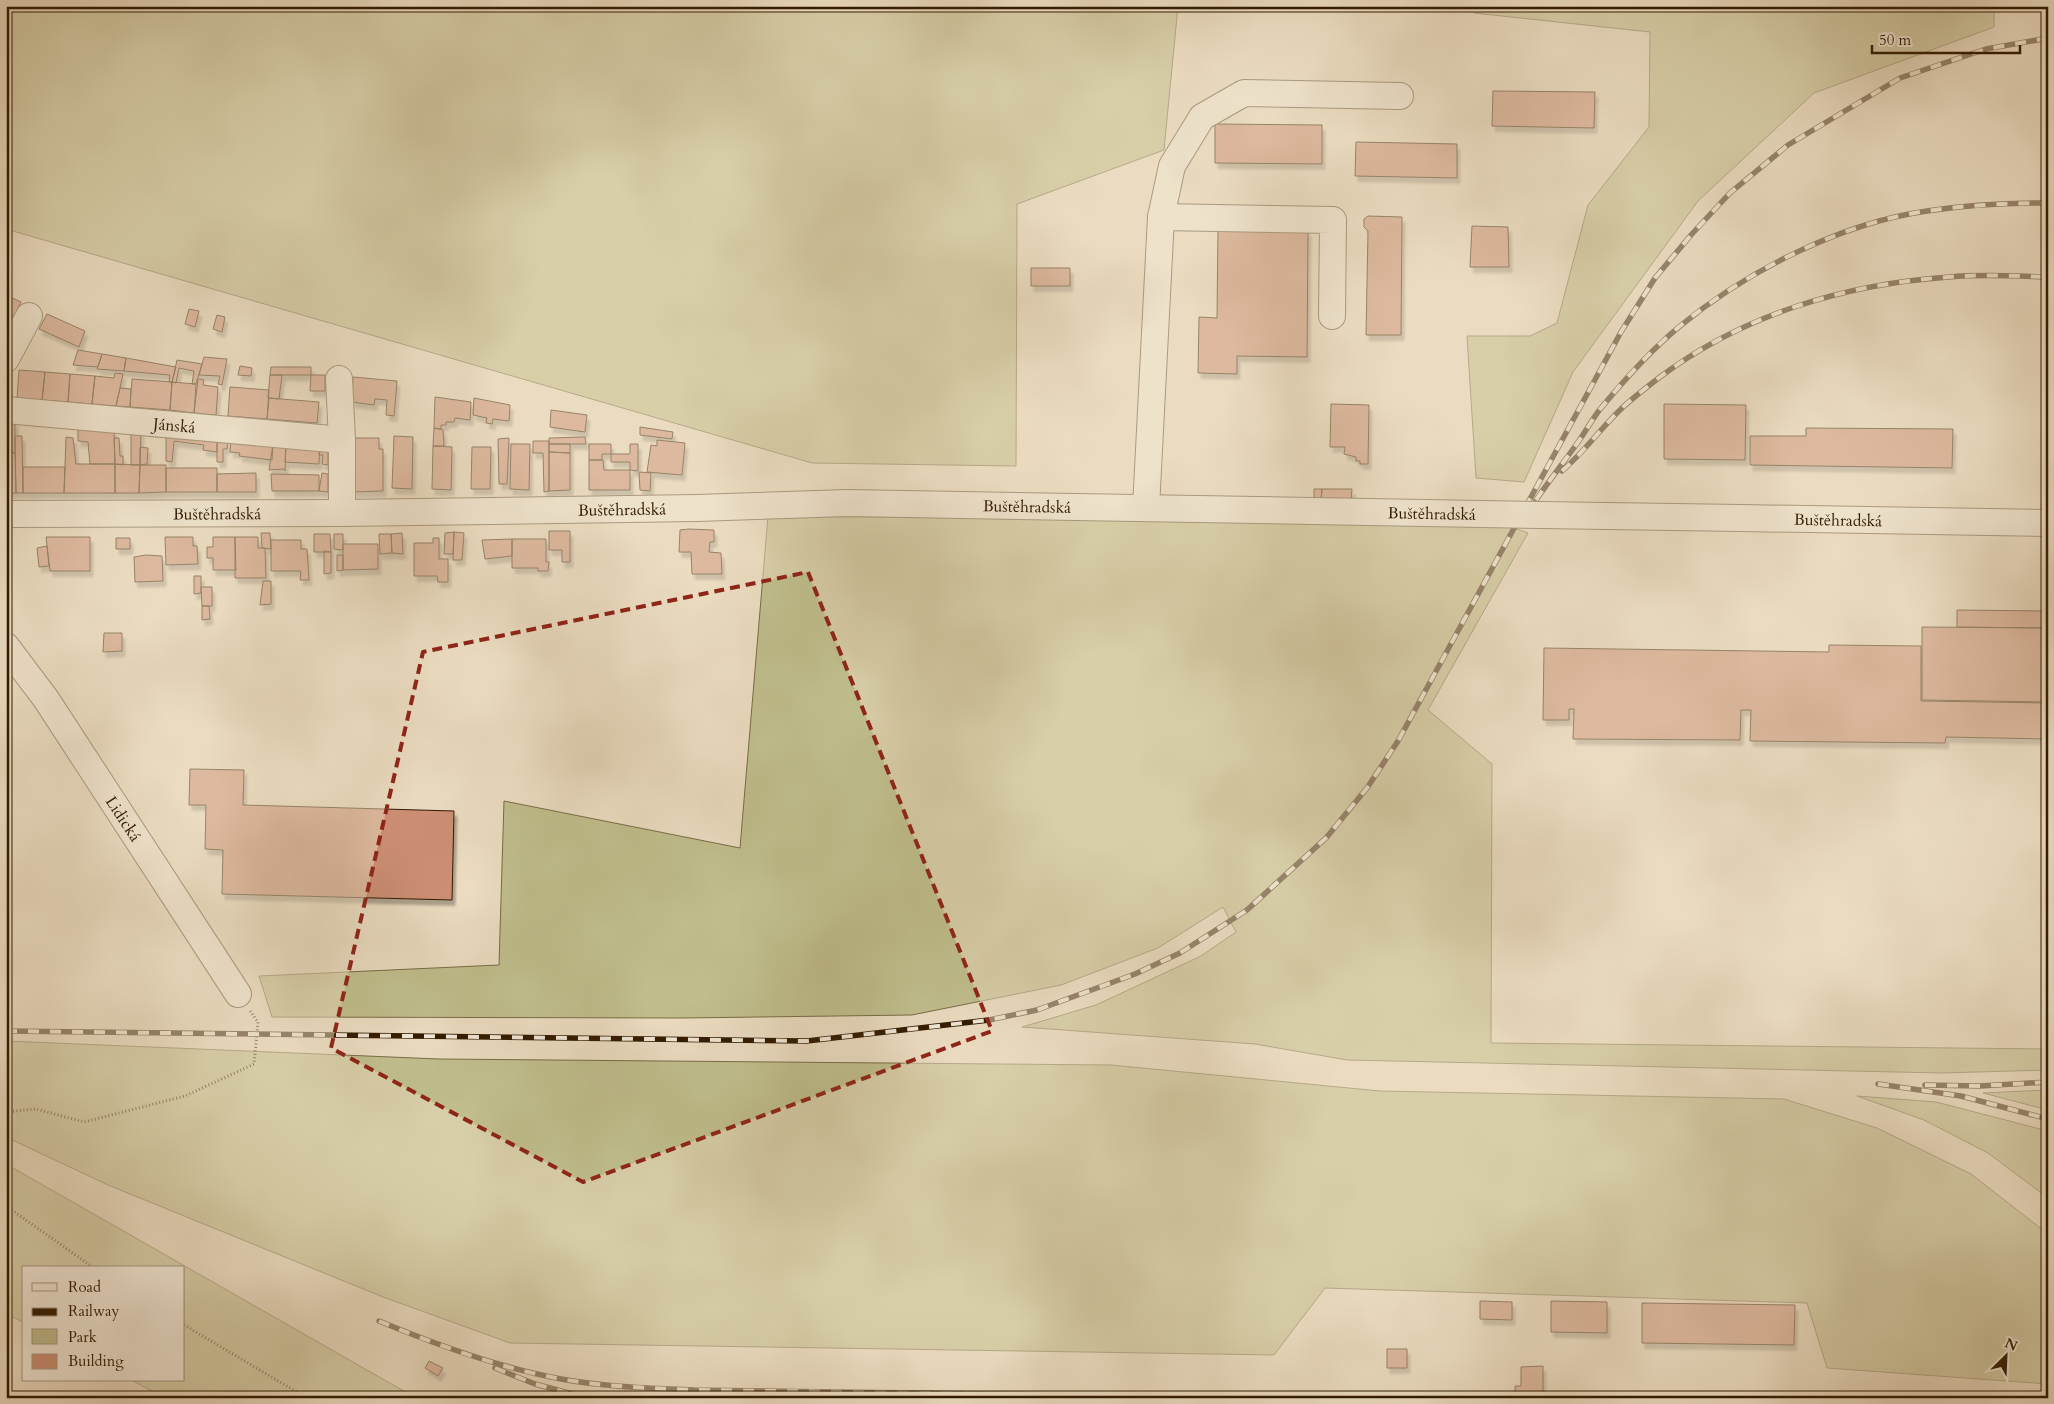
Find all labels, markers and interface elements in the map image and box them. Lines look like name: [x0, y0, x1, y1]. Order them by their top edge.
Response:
scale bar: [1872, 22, 2019, 54]
text: 50 m: [1879, 30, 1911, 50]
street label: Jánská: [150, 413, 196, 439]
street label: Buštěhradská: [983, 495, 1071, 519]
street label: Buštěhradská: [578, 498, 666, 522]
street label: Buštěhradská: [1387, 502, 1476, 526]
street label: Buštěhradská: [173, 503, 261, 526]
street label: Buštěhradská: [1794, 509, 1882, 532]
street label: Lidická: [100, 792, 146, 846]
legend: [22, 1266, 185, 1382]
text: Road: [68, 1277, 101, 1297]
text: Railway: [68, 1301, 119, 1321]
text: Park: [68, 1327, 97, 1347]
north arrow: [1982, 1332, 2032, 1382]
text: N: [2002, 1333, 2021, 1356]
text: Building: [68, 1351, 124, 1371]

